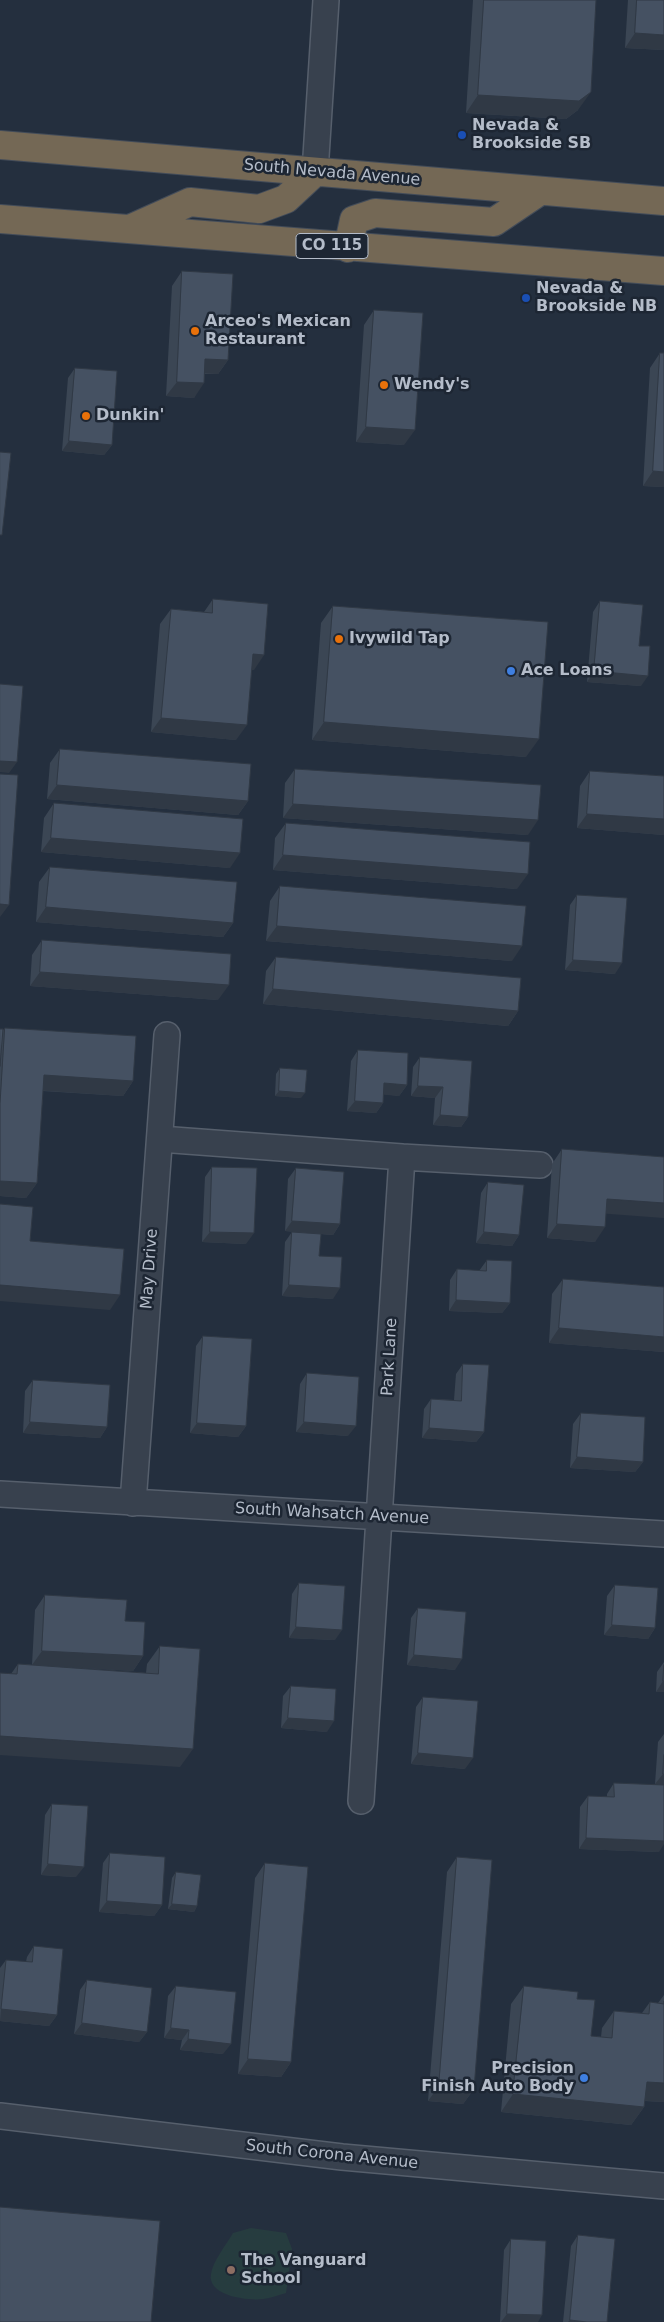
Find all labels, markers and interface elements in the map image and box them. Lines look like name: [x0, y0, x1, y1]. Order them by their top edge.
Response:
place label: Nevada & Brookside SB: [472, 116, 591, 154]
marker: Nevada & Brookside SB: [456, 129, 468, 141]
street label: South Nevada Avenue: [243, 156, 421, 190]
road number: CO 115: [296, 234, 368, 258]
place label: Nevada & Brookside NB: [536, 279, 657, 317]
marker: Nevada & Brookside NB: [520, 292, 532, 304]
place label: Arceo's Mexican Restaurant: [205, 312, 351, 350]
marker: Arceo's Mexican Restaurant: [189, 325, 201, 337]
place label: Wendy's: [394, 375, 470, 395]
marker: Wendy's: [378, 379, 390, 391]
place label: Dunkin': [96, 406, 164, 426]
marker: Dunkin': [80, 410, 92, 422]
place label: Ivywild Tap: [349, 629, 450, 649]
marker: Ivywild Tap: [333, 633, 345, 645]
place label: Ace Loans: [521, 661, 612, 681]
marker: Ace Loans: [505, 665, 517, 677]
street label: May Drive: [138, 1228, 162, 1310]
street label: Park Lane: [378, 1317, 402, 1397]
street label: South Wahsatch Avenue: [235, 1499, 429, 1529]
place label: Precision Finish Auto Body: [421, 2059, 574, 2097]
marker: Precision Finish Auto Body: [578, 2072, 590, 2084]
street label: South Corona Avenue: [245, 2136, 419, 2174]
place label: The Vanguard School: [241, 2251, 366, 2289]
marker: The Vanguard School: [225, 2264, 237, 2276]

